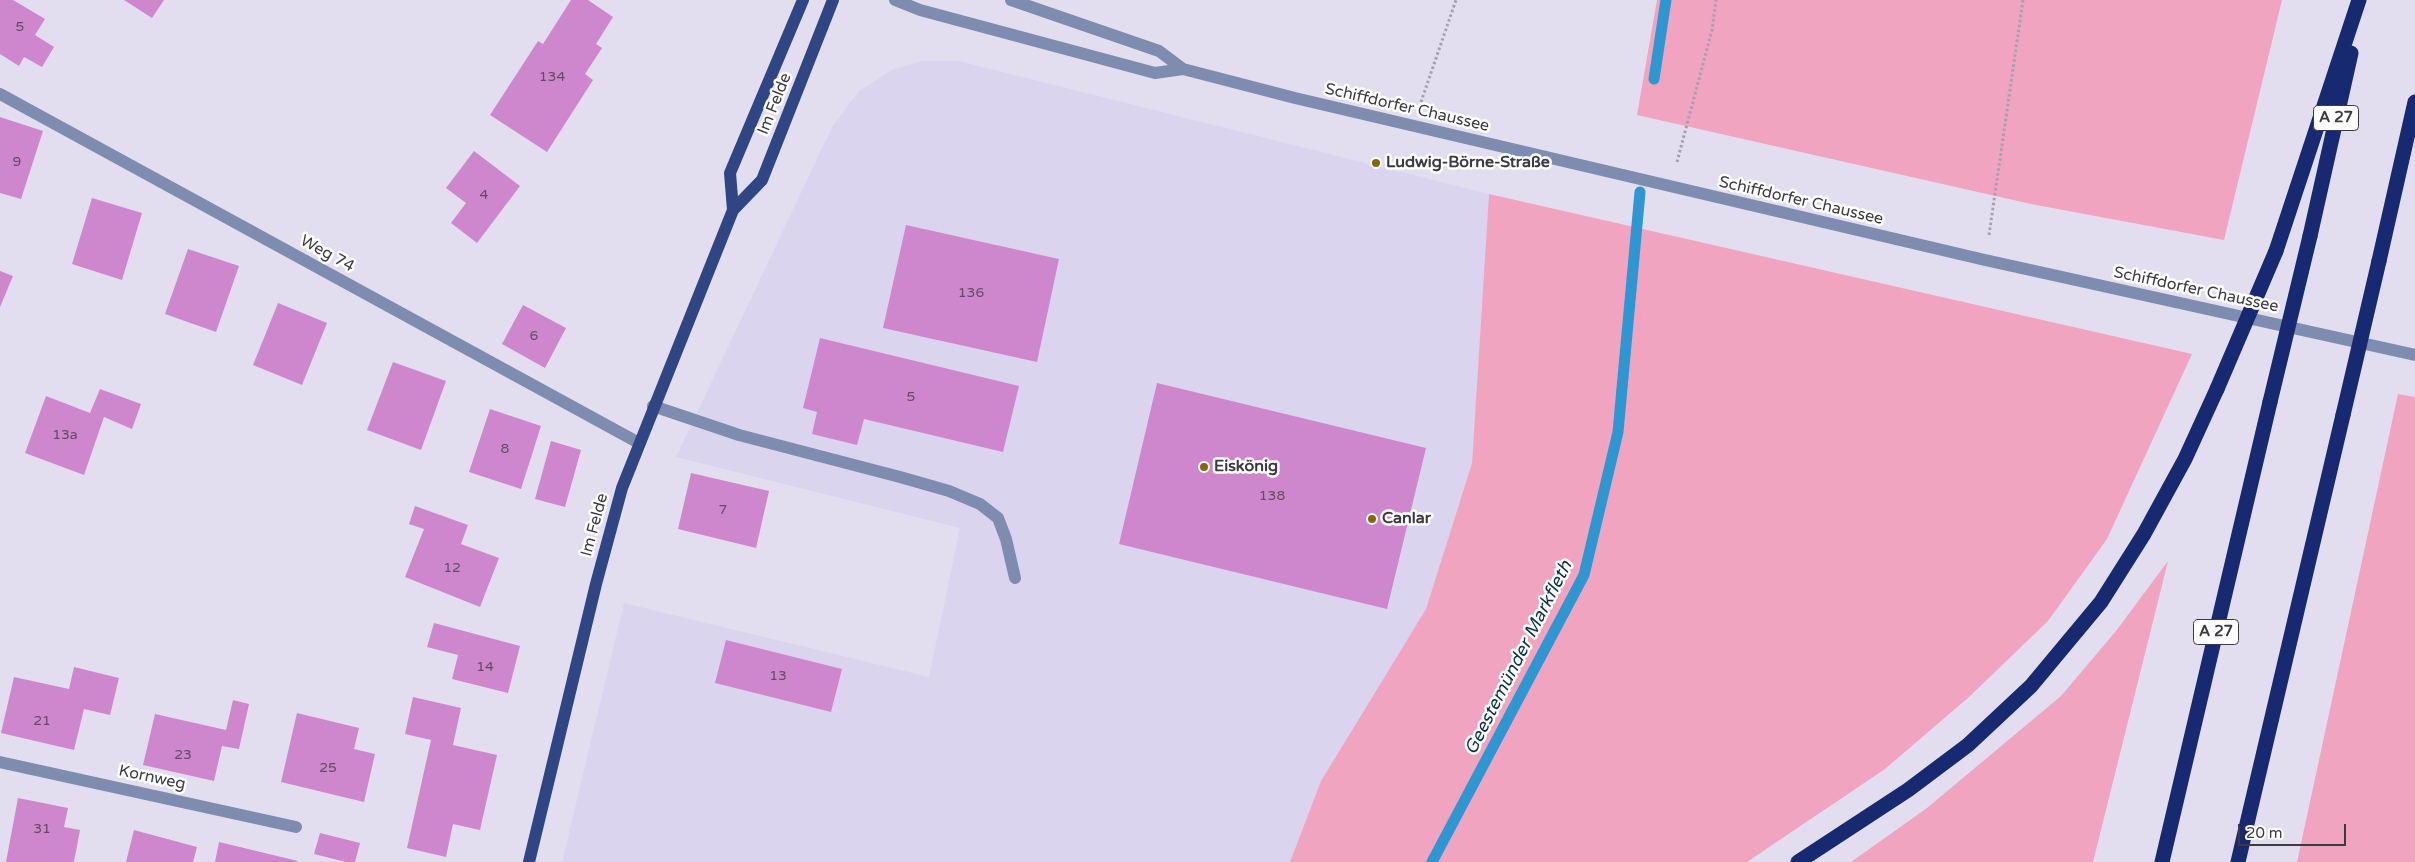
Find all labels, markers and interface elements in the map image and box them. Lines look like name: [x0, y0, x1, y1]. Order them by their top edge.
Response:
house number: 5: [16, 19, 24, 35]
house number: 134: [539, 69, 565, 85]
street label: Im Felde: [754, 70, 796, 138]
street label: Schiffdorfer Chaussee: [1323, 80, 1491, 136]
road number: A 27: [2314, 106, 2358, 130]
place label: Ludwig-Börne-Straße: [1386, 153, 1550, 173]
house number: 9: [13, 154, 21, 170]
marker: Ludwig-Börne-Straße: [1370, 157, 1382, 169]
street label: Schiffdorfer Chaussee: [1717, 173, 1885, 229]
house number: 4: [480, 187, 488, 203]
street label: Weg 74: [297, 231, 357, 277]
street label: Schiffdorfer Chaussee: [2112, 263, 2280, 317]
house number: 136: [958, 285, 984, 301]
house number: 6: [530, 328, 538, 344]
house number: 5: [907, 389, 915, 405]
house number: 13a: [52, 427, 78, 443]
house number: 8: [501, 441, 509, 457]
place label: Eiskönig: [1214, 457, 1278, 477]
marker: Eiskönig: [1198, 461, 1210, 473]
house number: 138: [1259, 488, 1285, 504]
street label: Im Felde: [577, 491, 613, 559]
house number: 7: [719, 502, 727, 518]
place label: Canlar: [1382, 509, 1431, 529]
marker: Canlar: [1366, 513, 1378, 525]
water label: Geestemünder Markfleth: [1461, 557, 1577, 759]
house number: 12: [443, 560, 461, 576]
road number: A 27: [2194, 620, 2238, 644]
house number: 14: [476, 659, 494, 675]
house number: 13: [769, 668, 787, 684]
house number: 21: [33, 713, 51, 729]
house number: 23: [174, 747, 192, 763]
house number: 25: [319, 760, 337, 776]
street label: Kornweg: [117, 762, 187, 794]
scale bar: [2240, 814, 2348, 846]
house number: 31: [33, 821, 51, 837]
text: 20 m: [2246, 824, 2283, 842]

